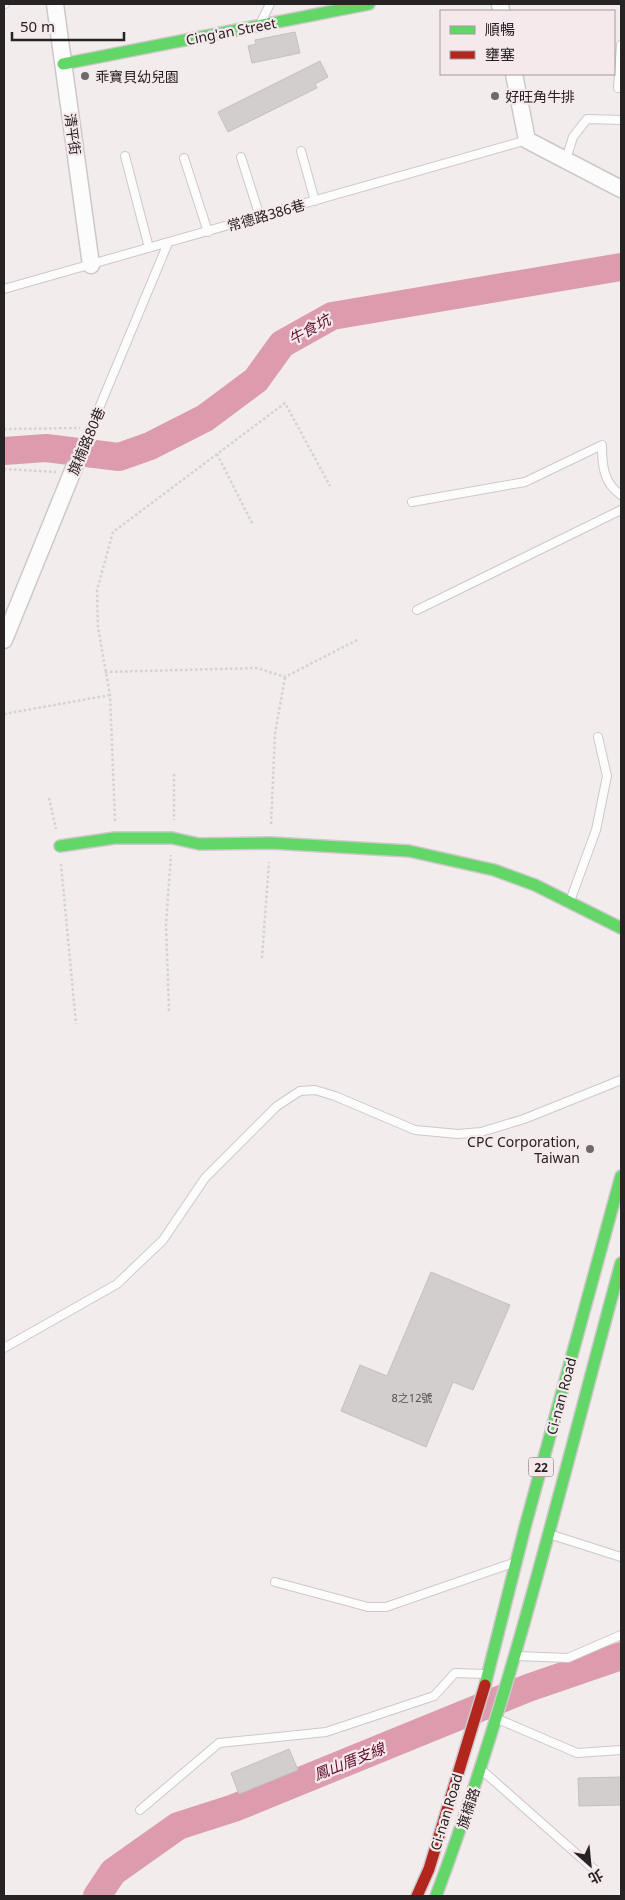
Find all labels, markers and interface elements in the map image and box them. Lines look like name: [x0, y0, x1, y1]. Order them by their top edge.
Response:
scale bar: [12, 10, 125, 42]
legend: [440, 10, 615, 75]
street label: Cing'an Street: [184, 13, 278, 49]
text: 50 m: [20, 16, 55, 36]
text: 順暢: [485, 19, 515, 39]
text: 壅塞: [485, 44, 515, 64]
place label: 乖寶貝幼兒園: [95, 67, 179, 86]
marker: 乖寶貝幼兒園: [79, 70, 91, 82]
place label: 好旺角牛排: [505, 87, 575, 106]
marker: 好旺角牛排: [489, 90, 501, 102]
street label: 清平街: [61, 112, 85, 156]
street label: 常德路386巷: [225, 195, 307, 235]
water label: 牛食坑: [284, 308, 335, 349]
street label: 旗楠路80巷: [63, 404, 109, 478]
place label: CPC Corporation, Taiwan: [467, 1132, 580, 1167]
marker: CPC Corporation, Taiwan: [584, 1143, 596, 1155]
street label: Ci-nan Road: [542, 1355, 580, 1437]
house number: 8之12號: [392, 1390, 432, 1405]
road number: 22: [528, 1458, 554, 1476]
water label: 鳳山厝支線: [310, 1737, 389, 1784]
street label: Ci-nan Road: [425, 1771, 467, 1853]
street label: 旗楠路: [452, 1785, 484, 1831]
north arrow: [565, 1840, 615, 1890]
text: 北: [586, 1865, 607, 1889]

